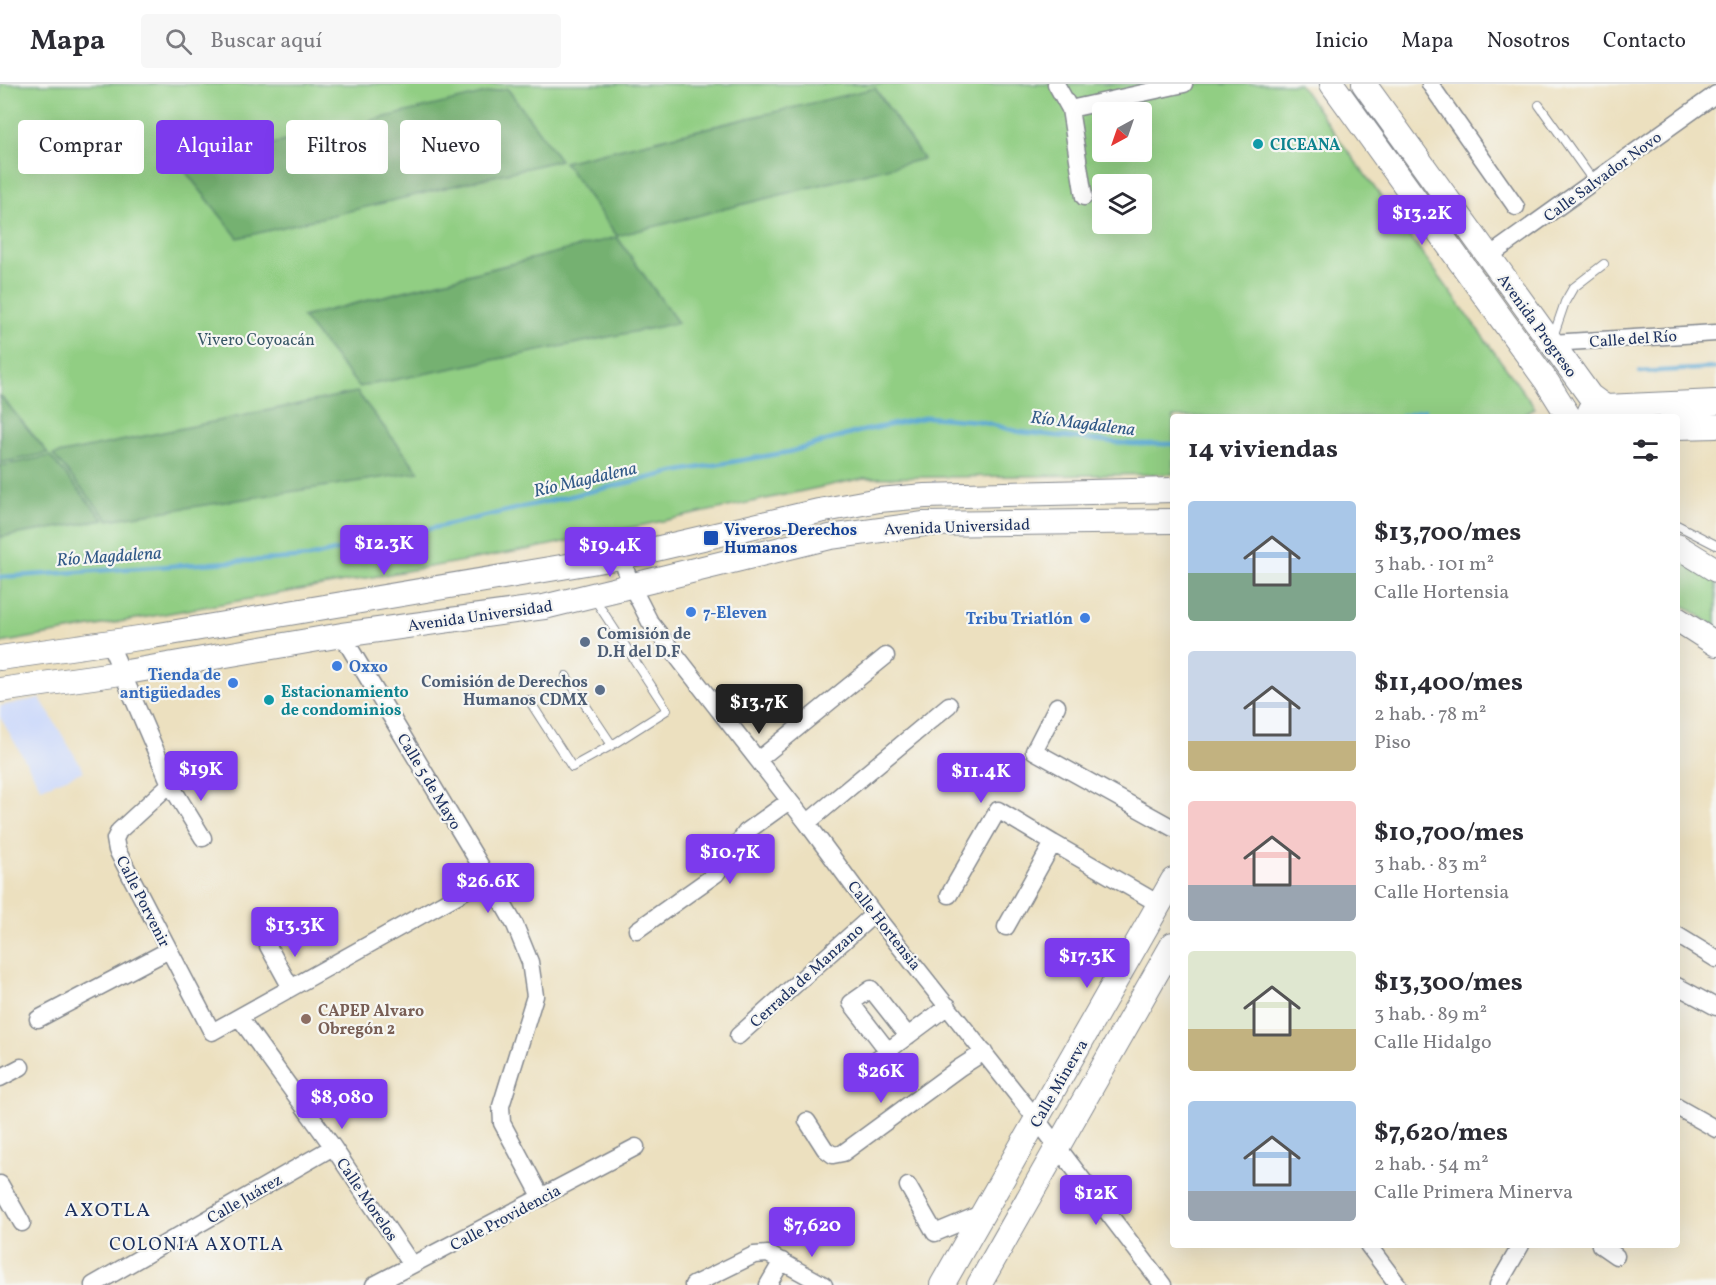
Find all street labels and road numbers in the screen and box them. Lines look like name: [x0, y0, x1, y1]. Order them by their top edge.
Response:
street label: Calle Salvador Novo: [1540, 127, 1667, 228]
street label: Avenida Progreso: [1491, 270, 1581, 382]
street label: Calle del Río: [1589, 326, 1678, 354]
street label: Avenida Universidad: [884, 514, 1030, 542]
street label: Avenida Universidad: [406, 596, 554, 638]
street label: Calle 5 de Mayo: [391, 730, 466, 834]
street label: Calle Porvenir: [110, 852, 175, 952]
street label: Calle Hortensia: [841, 877, 925, 976]
street label: Cerrada de Manzano: [746, 920, 869, 1033]
street label: Calle Minerva: [1026, 1036, 1094, 1132]
street label: Calle Morelos: [330, 1154, 402, 1246]
street label: Calle Juárez: [203, 1169, 287, 1230]
street label: Calle Providencia: [447, 1180, 565, 1257]

